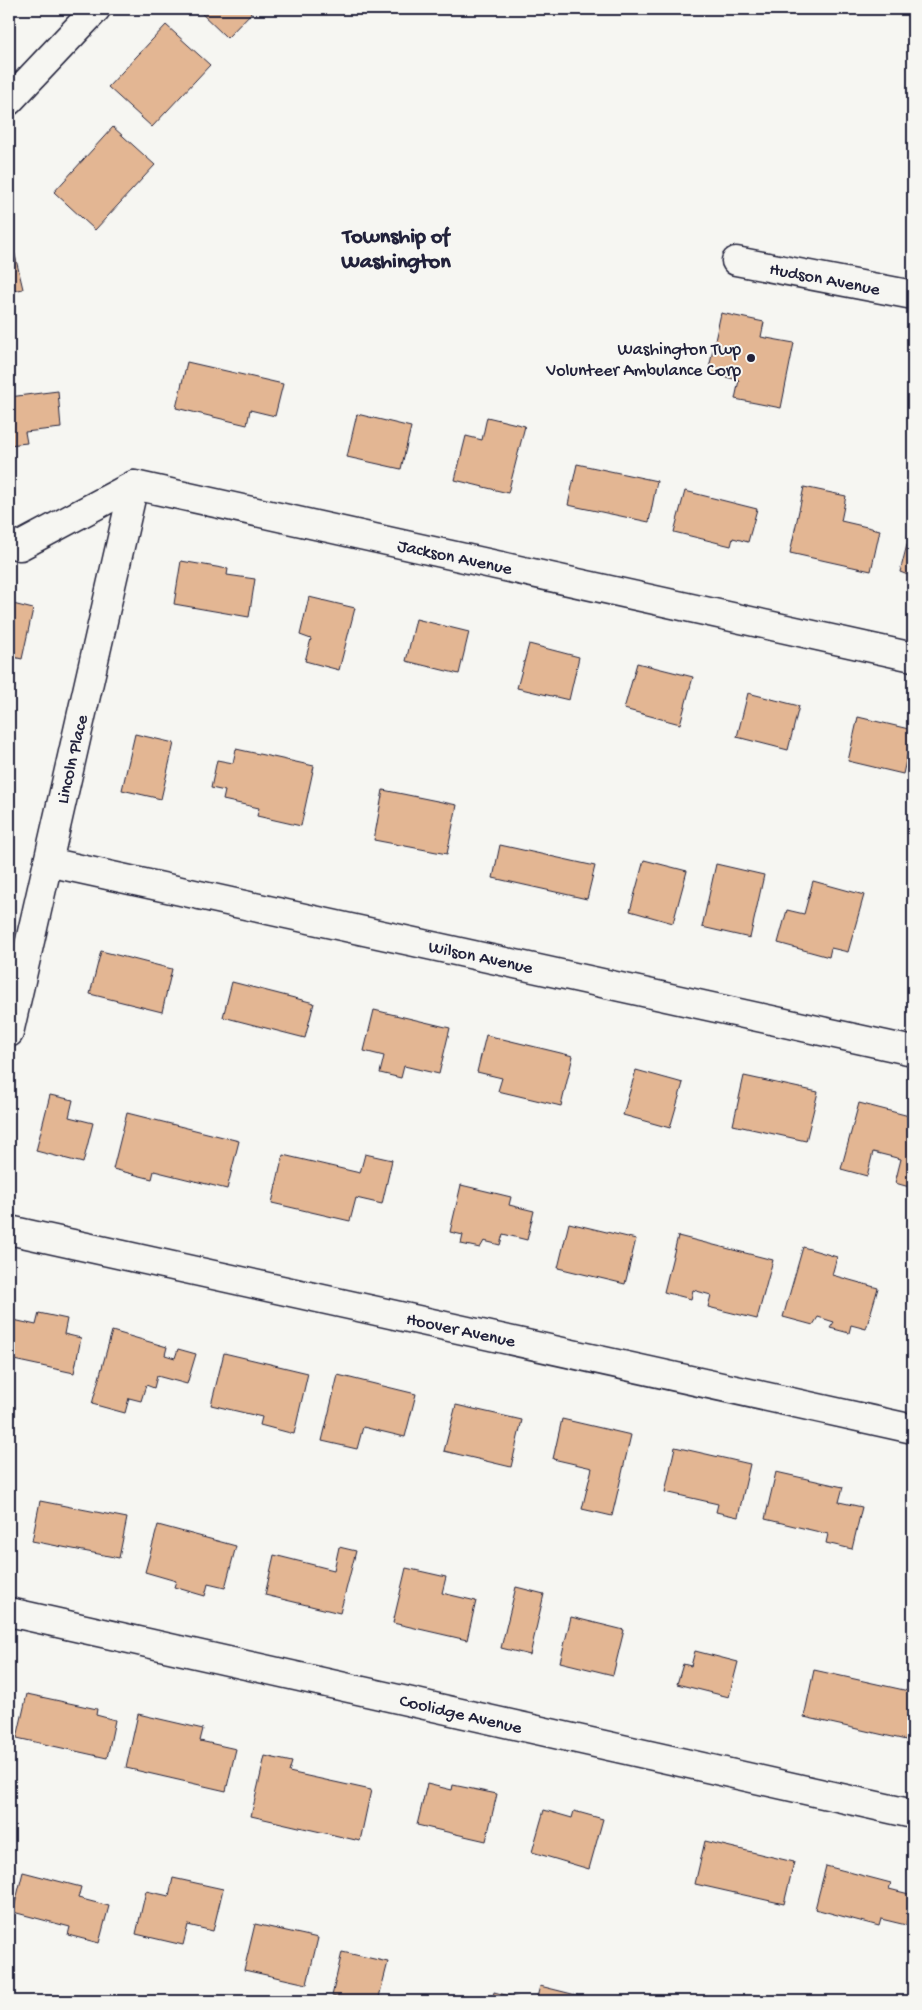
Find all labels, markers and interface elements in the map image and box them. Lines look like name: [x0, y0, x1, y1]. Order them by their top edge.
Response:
district label: Township of Washington: [340, 225, 451, 276]
street label: Hudson Avenue: [767, 259, 882, 302]
place label: Washington Twp Volunteer Ambulance Corp: [545, 340, 741, 382]
marker: Washington Twp Volunteer Ambulance Corp: [745, 352, 757, 364]
street label: Jackson Avenue: [395, 536, 514, 581]
street label: Lincoln Place: [53, 712, 94, 806]
street label: Wilson Avenue: [426, 937, 535, 980]
street label: Hoover Avenue: [404, 1310, 518, 1353]
street label: Coolidge Avenue: [397, 1691, 524, 1740]

